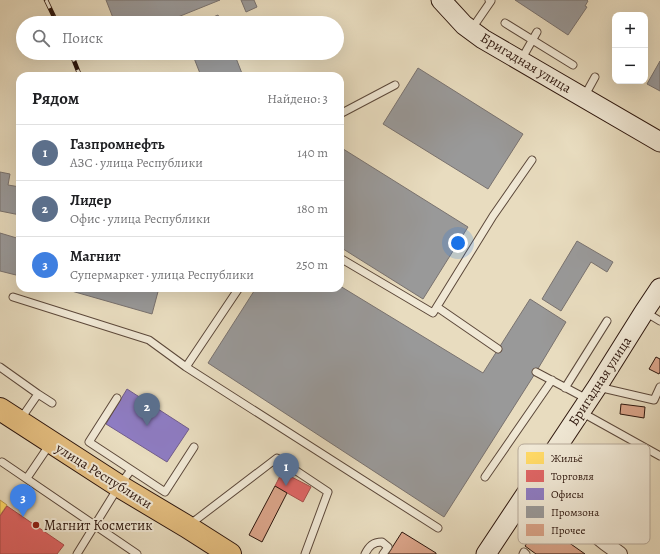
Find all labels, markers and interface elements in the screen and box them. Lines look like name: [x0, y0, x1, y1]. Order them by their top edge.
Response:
map controls: [612, 12, 648, 84]
button: +: [612, 12, 648, 48]
search box: [16, 16, 344, 60]
icon: search: [30, 27, 52, 49]
text: Поиск: [62, 28, 103, 48]
street label: Бригадная улица: [477, 28, 575, 98]
button: −: [612, 48, 648, 84]
text: Рядом: [32, 87, 79, 110]
text: Найдено: 3: [267, 90, 328, 107]
text: Газпромнефть: [70, 134, 165, 154]
text: 1: [43, 144, 47, 161]
text: 140 m: [297, 144, 328, 161]
text: АЗС · улица Республики: [70, 154, 203, 171]
text: Лидер: [70, 190, 112, 210]
text: 2: [42, 200, 48, 217]
text: 180 m: [297, 200, 328, 217]
text: Офис · улица Республики: [70, 210, 210, 227]
your location: [448, 233, 468, 253]
text: Магнит: [70, 246, 121, 266]
text: 3: [42, 256, 48, 273]
text: 250 m: [296, 256, 328, 273]
text: Супермаркет · улица Республики: [70, 266, 254, 283]
street label: Бригадная улица: [564, 332, 636, 429]
pin: 2: [134, 393, 160, 426]
street label: улица Республики: [51, 438, 156, 513]
legend: [518, 444, 650, 544]
text: Жильё: [551, 451, 583, 466]
pin: 1: [273, 453, 299, 486]
text: Торговля: [551, 469, 594, 484]
pin: 3: [10, 484, 36, 517]
text: Офисы: [551, 487, 584, 502]
text: Промзона: [551, 505, 600, 520]
place label: Магнит Косметик: [44, 516, 152, 535]
marker: Магнит Косметик: [31, 520, 41, 530]
text: Прочее: [551, 523, 585, 538]

